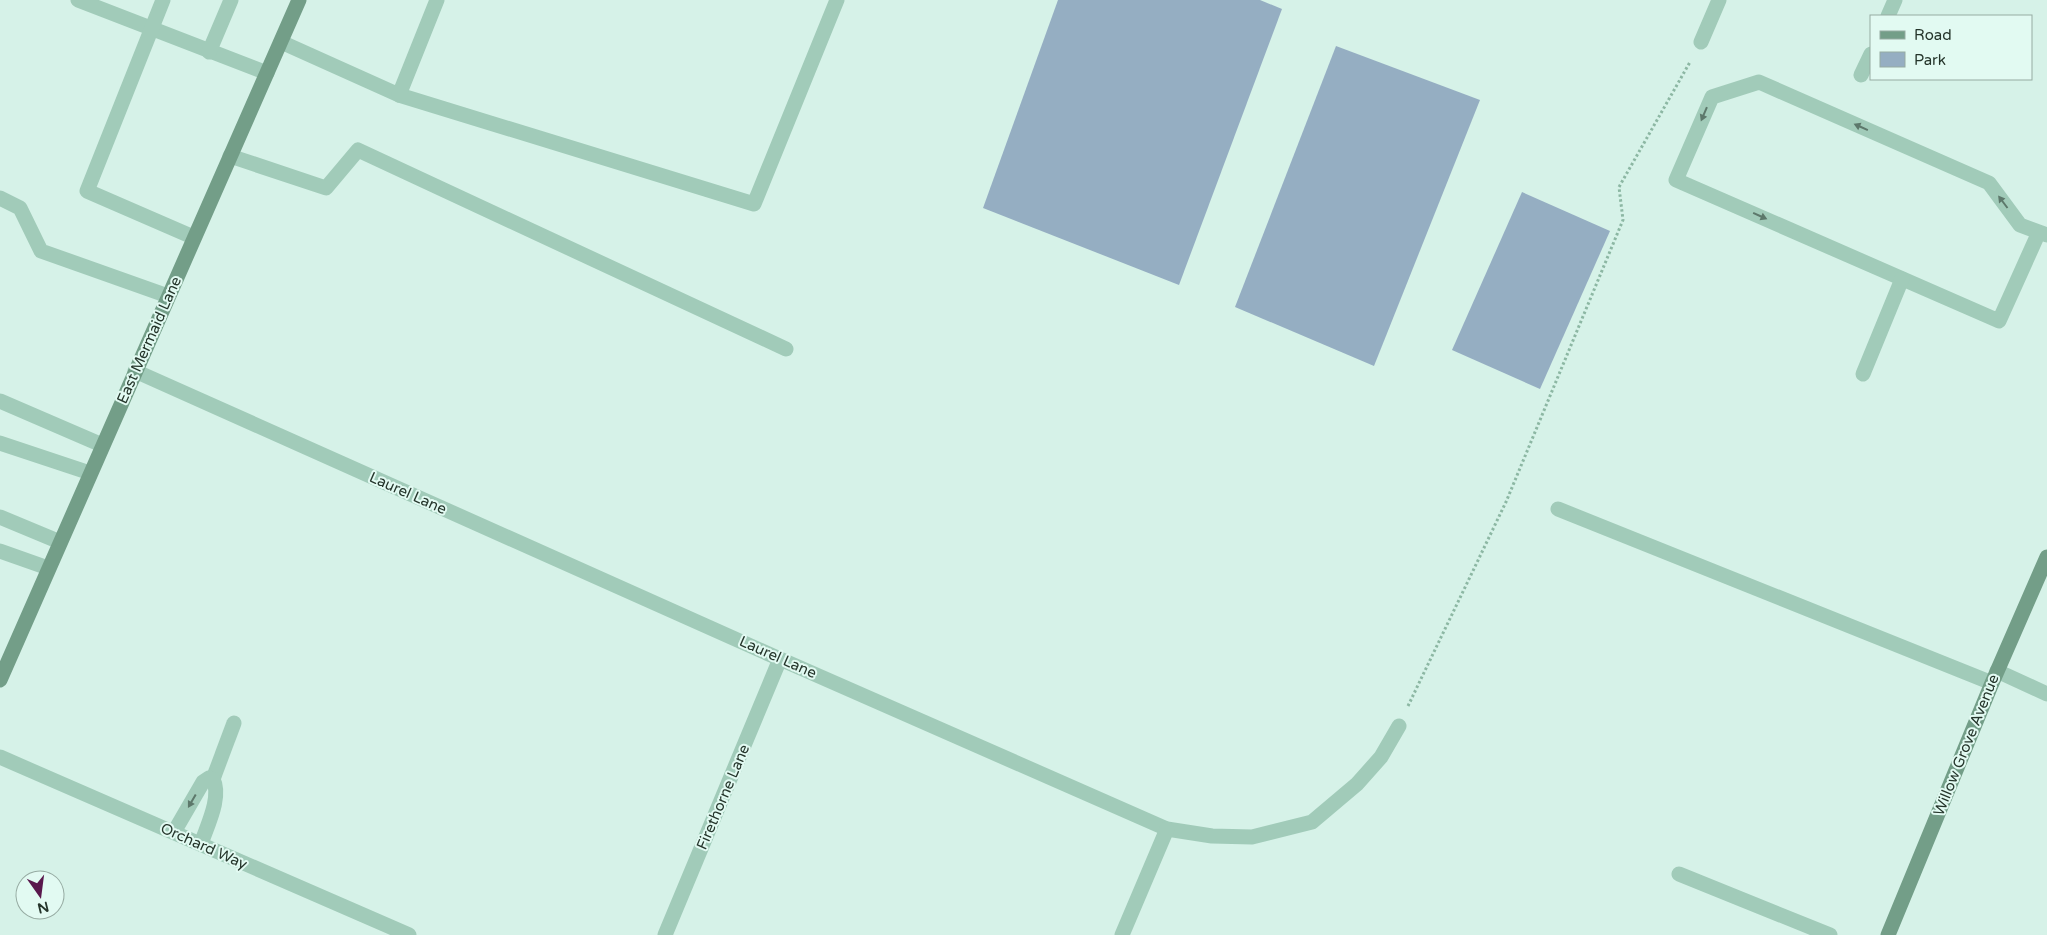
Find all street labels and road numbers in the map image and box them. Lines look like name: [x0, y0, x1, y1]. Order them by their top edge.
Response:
street label: East Mermaid Lane: [113, 274, 185, 406]
street label: Laurel Lane: [367, 468, 449, 518]
street label: Laurel Lane: [737, 632, 819, 682]
street label: Willow Grove Avenue: [1929, 672, 2003, 818]
street label: Firethorne Lane: [693, 742, 753, 852]
street label: Orchard Way: [158, 819, 250, 873]

